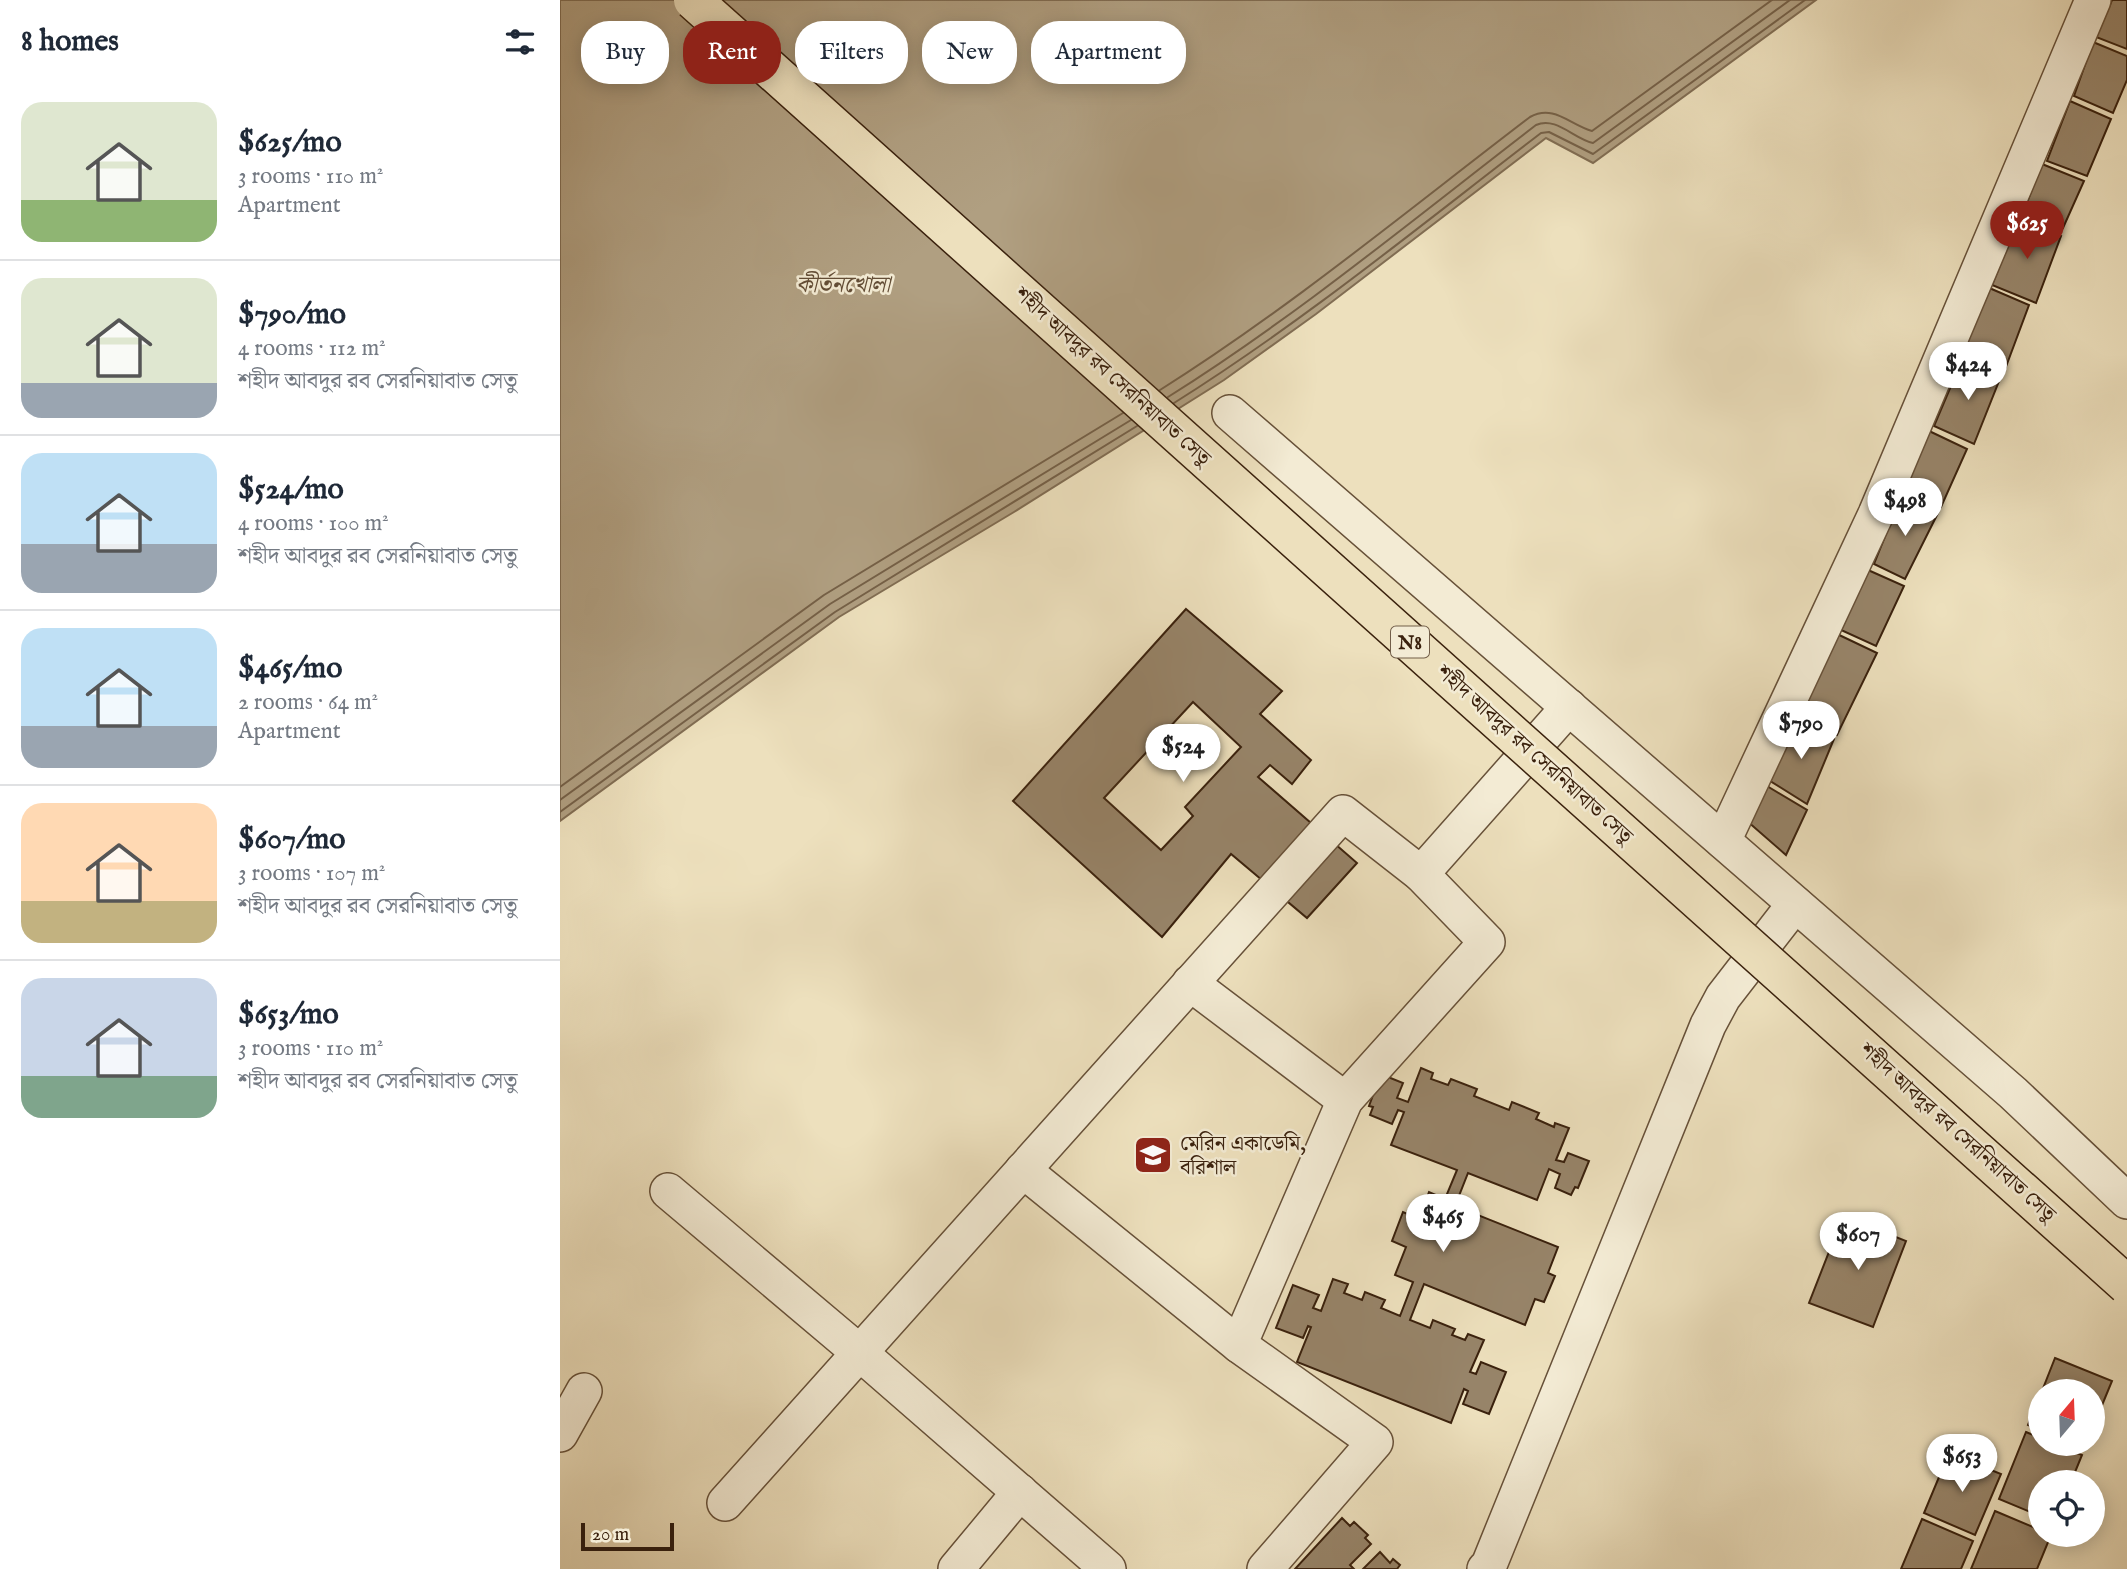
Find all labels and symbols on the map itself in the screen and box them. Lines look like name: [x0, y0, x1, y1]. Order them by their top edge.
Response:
pin: $625: [1986, 202, 2068, 261]
water label: কীর্তনখোলা: [796, 270, 893, 300]
street label: শহীদ আবদুর রব সেরনিয়াবাত সেতু: [1007, 281, 1217, 473]
pin: $424: [1927, 342, 2009, 402]
pin: $498: [1864, 478, 1946, 538]
road number: N8: [1391, 626, 1429, 657]
street label: শহীদ আবদুর রব সেরনিয়াবাত সেতু: [1429, 659, 1639, 851]
pin: $790: [1760, 702, 1842, 761]
pin: $524: [1142, 724, 1224, 784]
street label: শহীদ আবদুর রব সেরনিয়াবাত সেতু: [1852, 1037, 2062, 1229]
place label: মেরিন একাডেমি, বরিশাল: [1179, 1131, 1306, 1182]
school or university icon: মেরিন একাডেমি, বরিশাল: [1132, 1134, 1174, 1176]
pin: $465: [1402, 1194, 1484, 1254]
pin: $607: [1817, 1212, 1899, 1272]
north arrow: [2028, 1379, 2105, 1456]
pin: $653: [1921, 1434, 2003, 1494]
scale bar: [581, 1520, 674, 1552]

